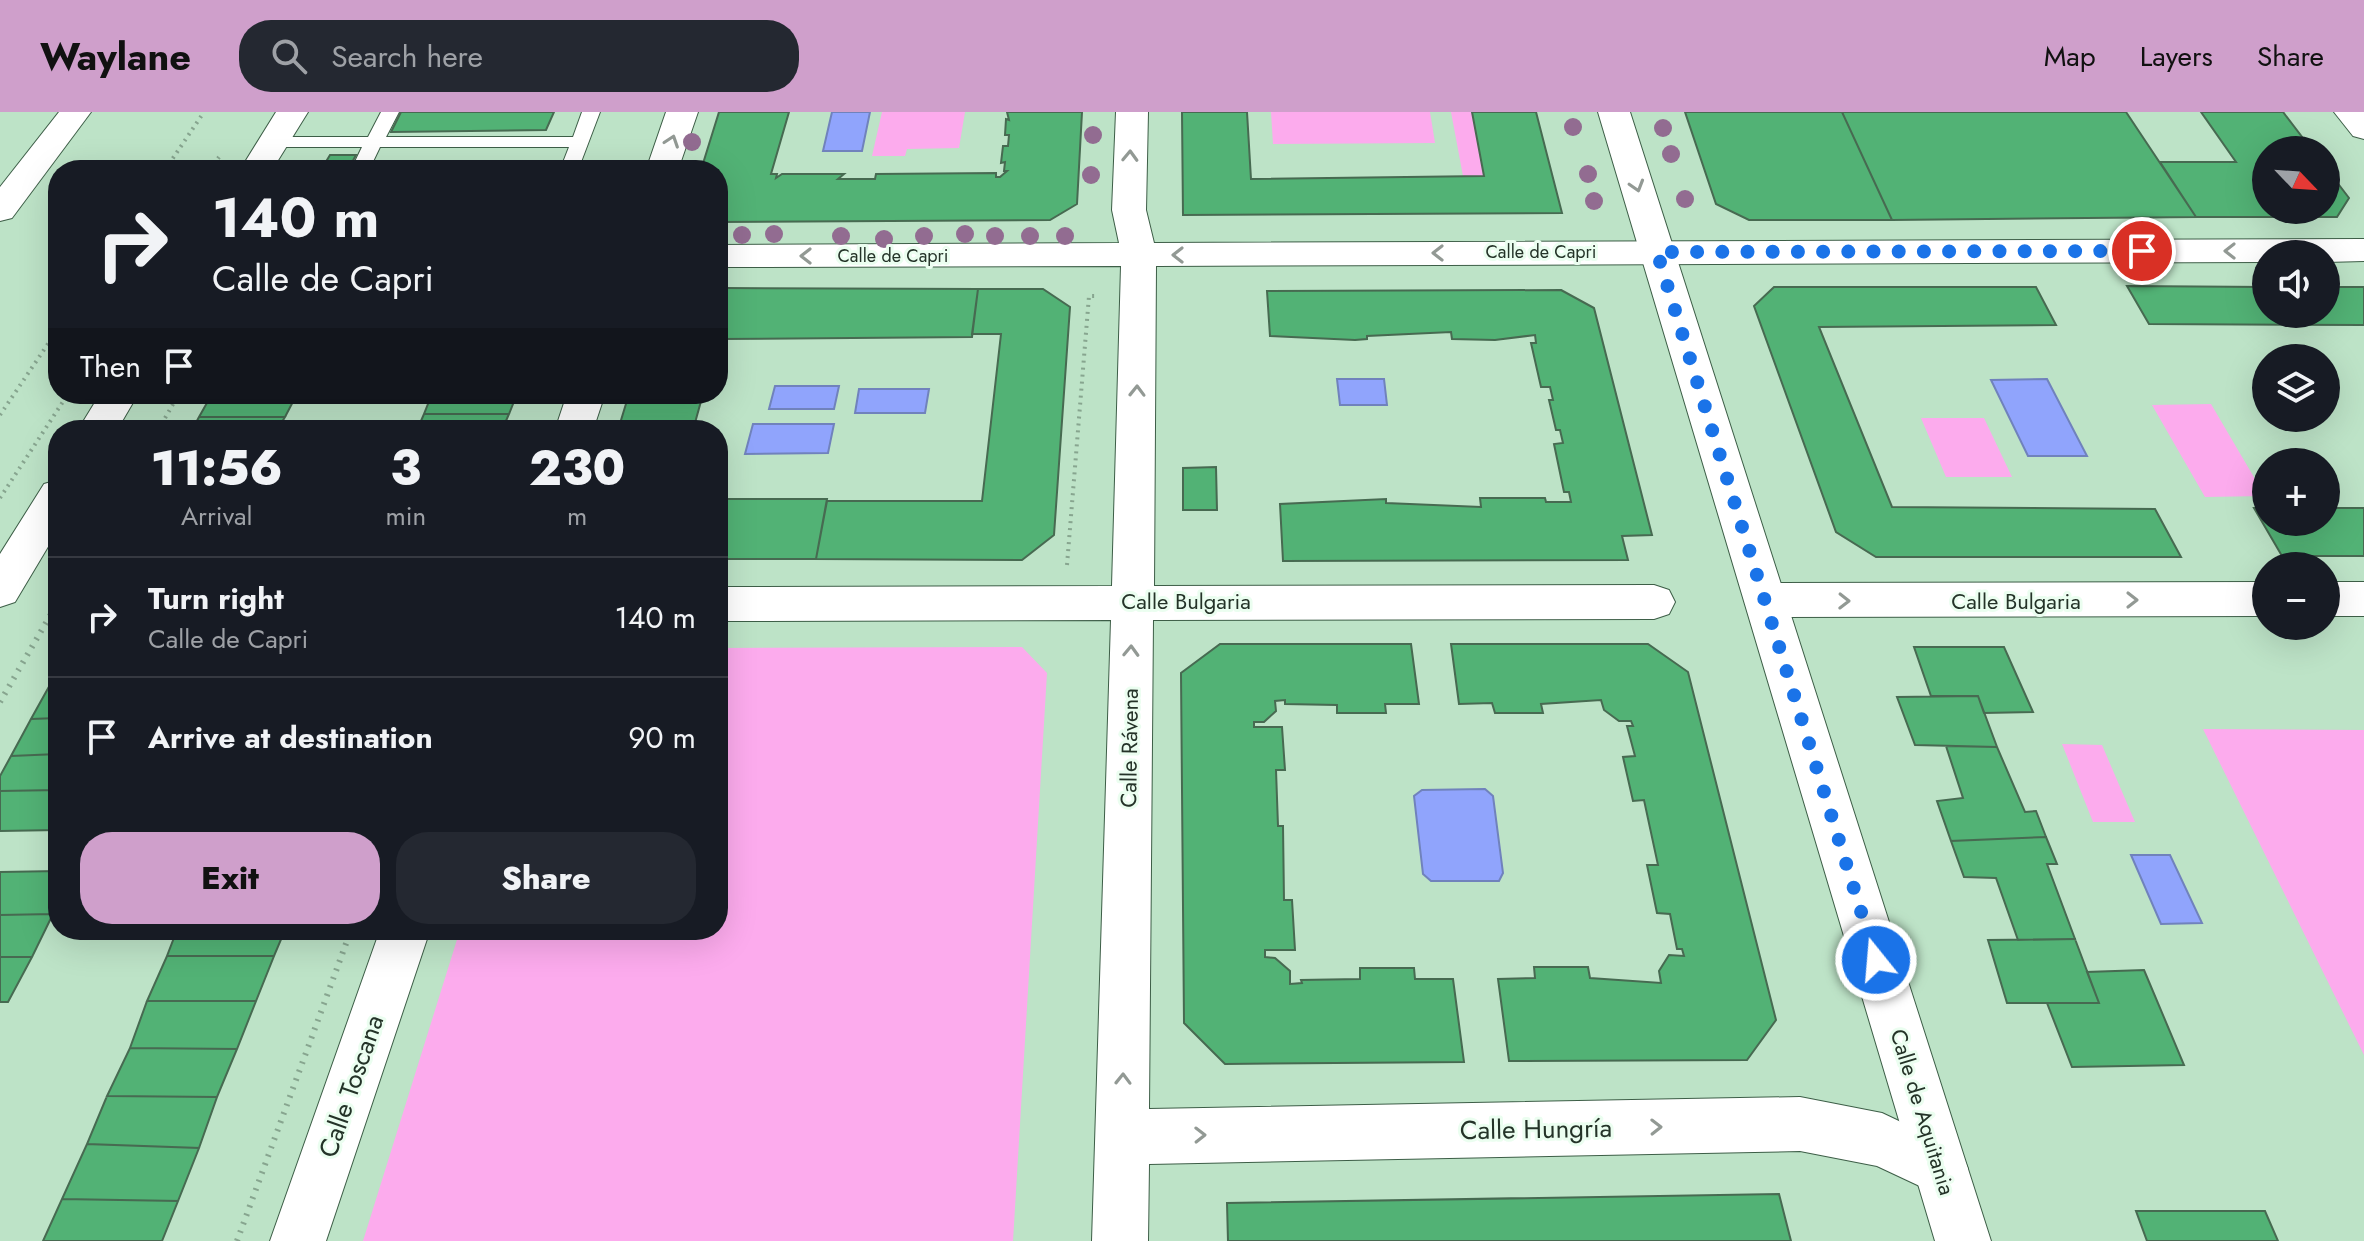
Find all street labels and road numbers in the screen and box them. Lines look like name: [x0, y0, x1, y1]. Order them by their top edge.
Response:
street label: Calle de Capri: [1486, 239, 1596, 265]
street label: Calle de Capri: [838, 243, 948, 269]
street label: Calle Bulgaria: [1121, 585, 1251, 617]
street label: Calle Bulgaria: [1951, 585, 2081, 617]
street label: Calle Rávena: [1112, 688, 1146, 808]
street label: Calle Toscana: [309, 1009, 393, 1163]
street label: Calle de Aquitania: [1883, 1025, 1963, 1199]
street label: Calle Hungría: [1459, 1109, 1613, 1149]

